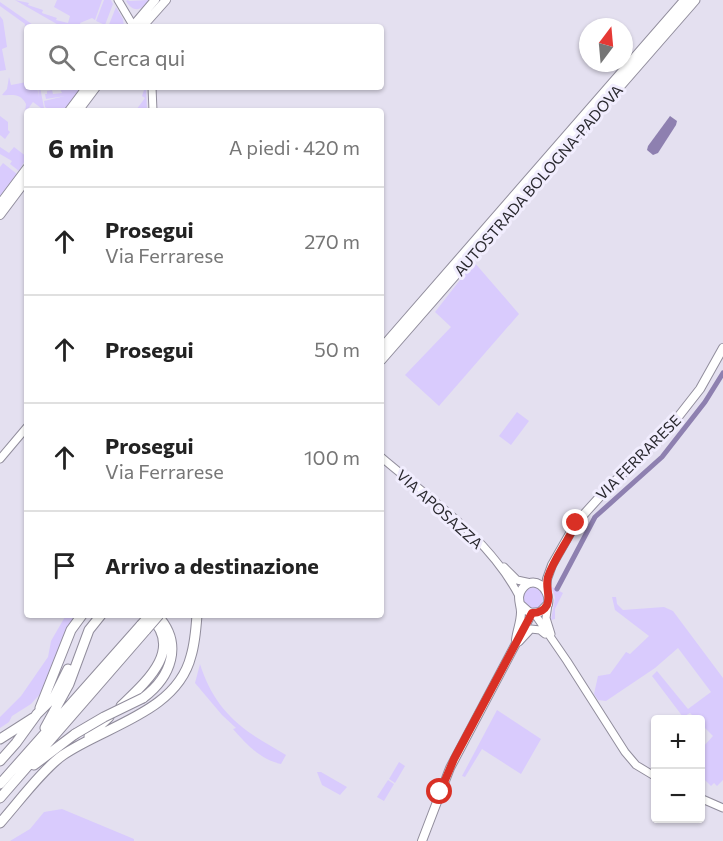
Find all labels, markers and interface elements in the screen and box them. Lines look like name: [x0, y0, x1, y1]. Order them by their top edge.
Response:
north arrow: [579, 18, 633, 72]
search box: [24, 24, 384, 90]
icon: search: [45, 41, 78, 74]
text: Cerca qui: [93, 44, 185, 71]
street label: AUTOSTRADA BOLOGNA-PADOVA: [450, 81, 626, 279]
text: 6 min: [48, 132, 114, 163]
text: A piedi · 420 m: [229, 135, 360, 159]
text: Prosegui: [105, 216, 194, 243]
icon: ahead: [48, 225, 81, 258]
text: 270 m: [304, 229, 360, 253]
text: Via Ferrarese: [105, 243, 224, 267]
icon: ahead: [48, 333, 81, 366]
text: Prosegui: [105, 336, 194, 363]
text: 50 m: [314, 337, 360, 361]
street label: VIA FERRARESE: [592, 411, 684, 503]
text: Prosegui: [105, 432, 194, 459]
icon: ahead: [48, 441, 81, 474]
text: 100 m: [304, 445, 360, 469]
text: Via Ferrarese: [105, 459, 224, 483]
street label: VIA APOSAZZA: [393, 466, 487, 552]
route end: [562, 509, 588, 535]
icon: arrive: [48, 549, 81, 582]
text: Arrivo a destinazione: [105, 552, 319, 579]
map controls: [651, 715, 705, 823]
button: +: [651, 715, 705, 769]
button: −: [651, 769, 705, 823]
route start: [426, 778, 452, 804]

